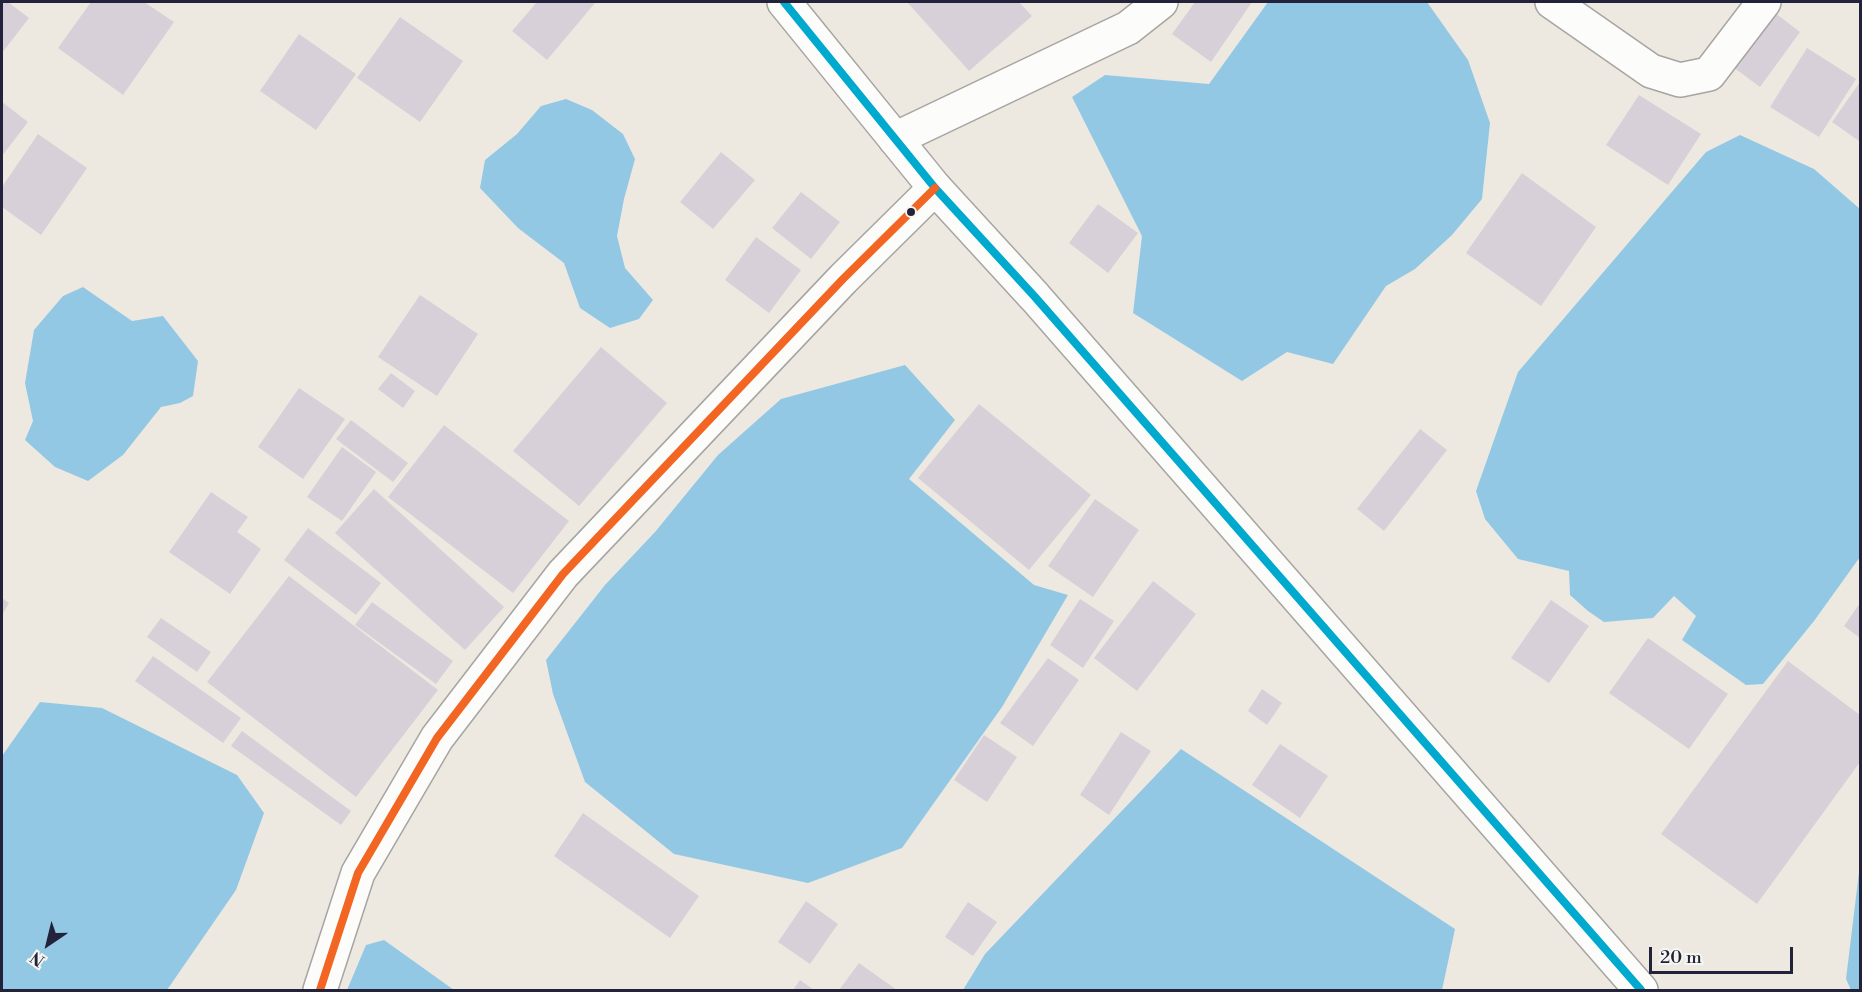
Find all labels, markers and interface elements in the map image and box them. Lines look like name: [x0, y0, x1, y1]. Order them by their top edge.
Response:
unlabelled marker: [905, 206, 917, 218]
north arrow: [18, 914, 78, 974]
scale bar: [1652, 935, 1796, 973]
text: 20 m: [1660, 946, 1702, 969]
text: N: [27, 947, 49, 971]

